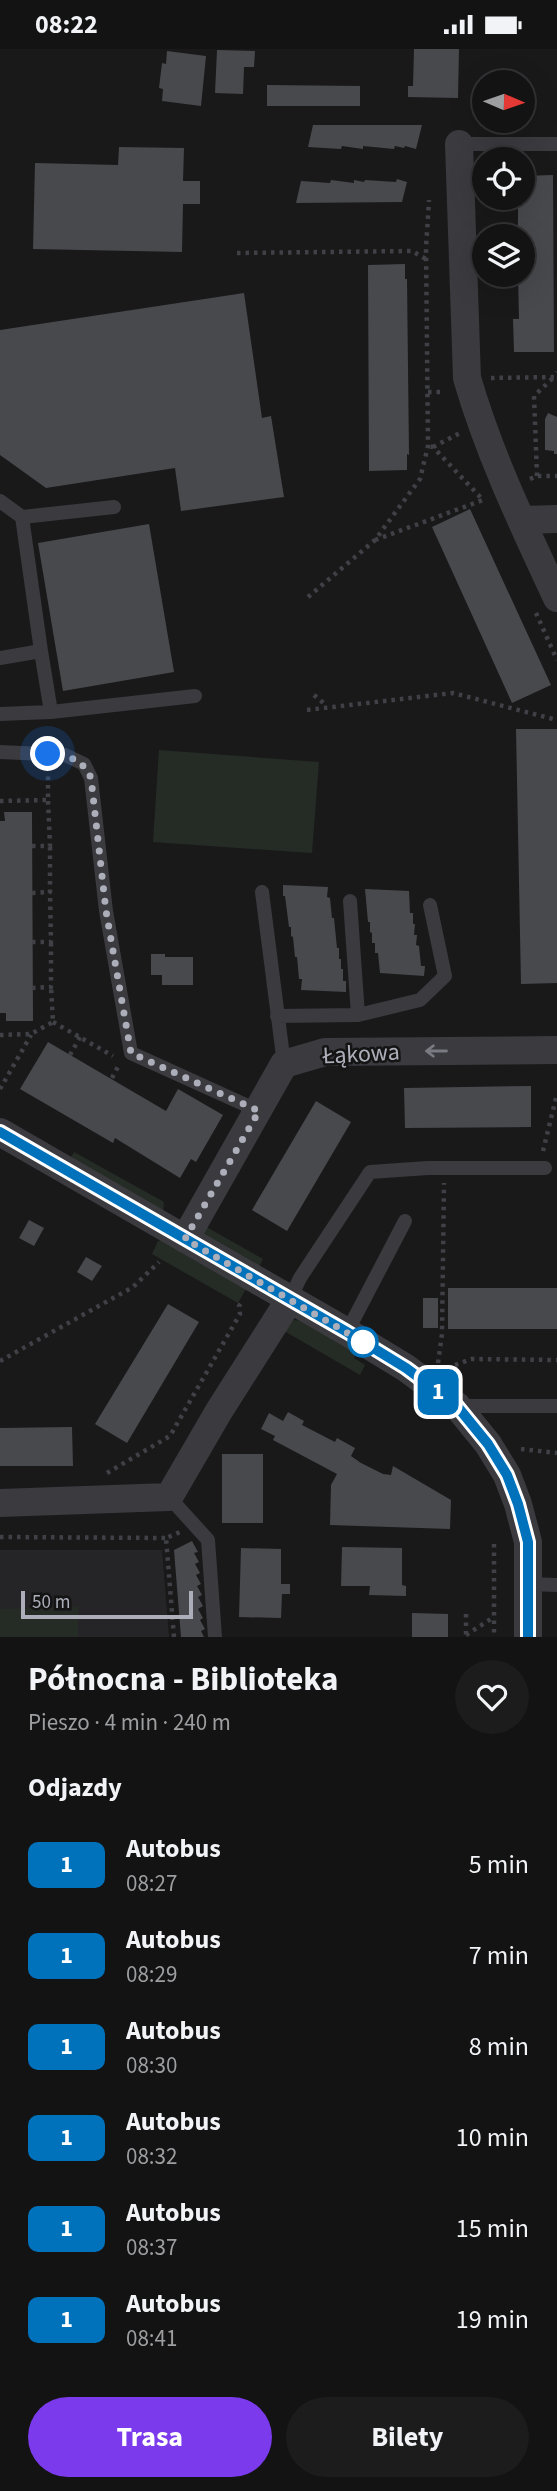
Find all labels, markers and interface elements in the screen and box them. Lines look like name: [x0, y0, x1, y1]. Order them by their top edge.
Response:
text: 08:22: [35, 6, 98, 43]
north arrow: [472, 70, 536, 133]
map controls: [472, 70, 535, 287]
button: locate: [472, 147, 535, 210]
button: layers: [472, 224, 535, 287]
your location: [30, 736, 65, 771]
street label: Łąkowa: [320, 1034, 401, 1074]
one-way arrow: [425, 1044, 448, 1058]
unlabelled marker: [348, 1327, 378, 1357]
line badge: 1: [415, 1369, 461, 1415]
text: 1: [432, 1374, 444, 1409]
scale bar: [21, 1588, 192, 1620]
text: 50 m: [32, 1589, 70, 1616]
text: Północna - Biblioteka: [28, 1656, 338, 1703]
button: heart: [455, 1660, 529, 1734]
text: Pieszo · 4 min · 240 m: [28, 1706, 231, 1739]
text: Odjazdy: [28, 1769, 122, 1806]
text: Autobus: [126, 1830, 221, 1867]
text: 5 min: [469, 1846, 529, 1883]
text: 1: [60, 1847, 73, 1882]
text: 08:27: [126, 1867, 177, 1900]
text: Autobus: [126, 1921, 221, 1958]
text: 7 min: [469, 1937, 529, 1974]
text: 1: [60, 1938, 73, 1973]
text: 08:29: [126, 1958, 177, 1991]
text: Autobus: [126, 2012, 221, 2049]
text: 8 min: [469, 2028, 529, 2065]
text: 1: [60, 2029, 73, 2064]
text: 08:30: [126, 2049, 177, 2082]
text: Autobus: [126, 2103, 221, 2140]
text: 10 min: [456, 2119, 529, 2156]
text: 1: [60, 2120, 73, 2155]
text: 08:32: [126, 2140, 177, 2173]
text: Autobus: [126, 2194, 221, 2231]
text: 15 min: [456, 2210, 529, 2247]
text: 1: [60, 2211, 73, 2246]
text: 08:37: [126, 2231, 177, 2264]
text: Autobus: [126, 2285, 221, 2322]
text: 19 min: [456, 2301, 529, 2338]
text: 1: [60, 2302, 73, 2337]
text: 08:41: [126, 2322, 177, 2355]
button: Trasa: [28, 2397, 272, 2477]
button: Bilety: [286, 2397, 529, 2477]

